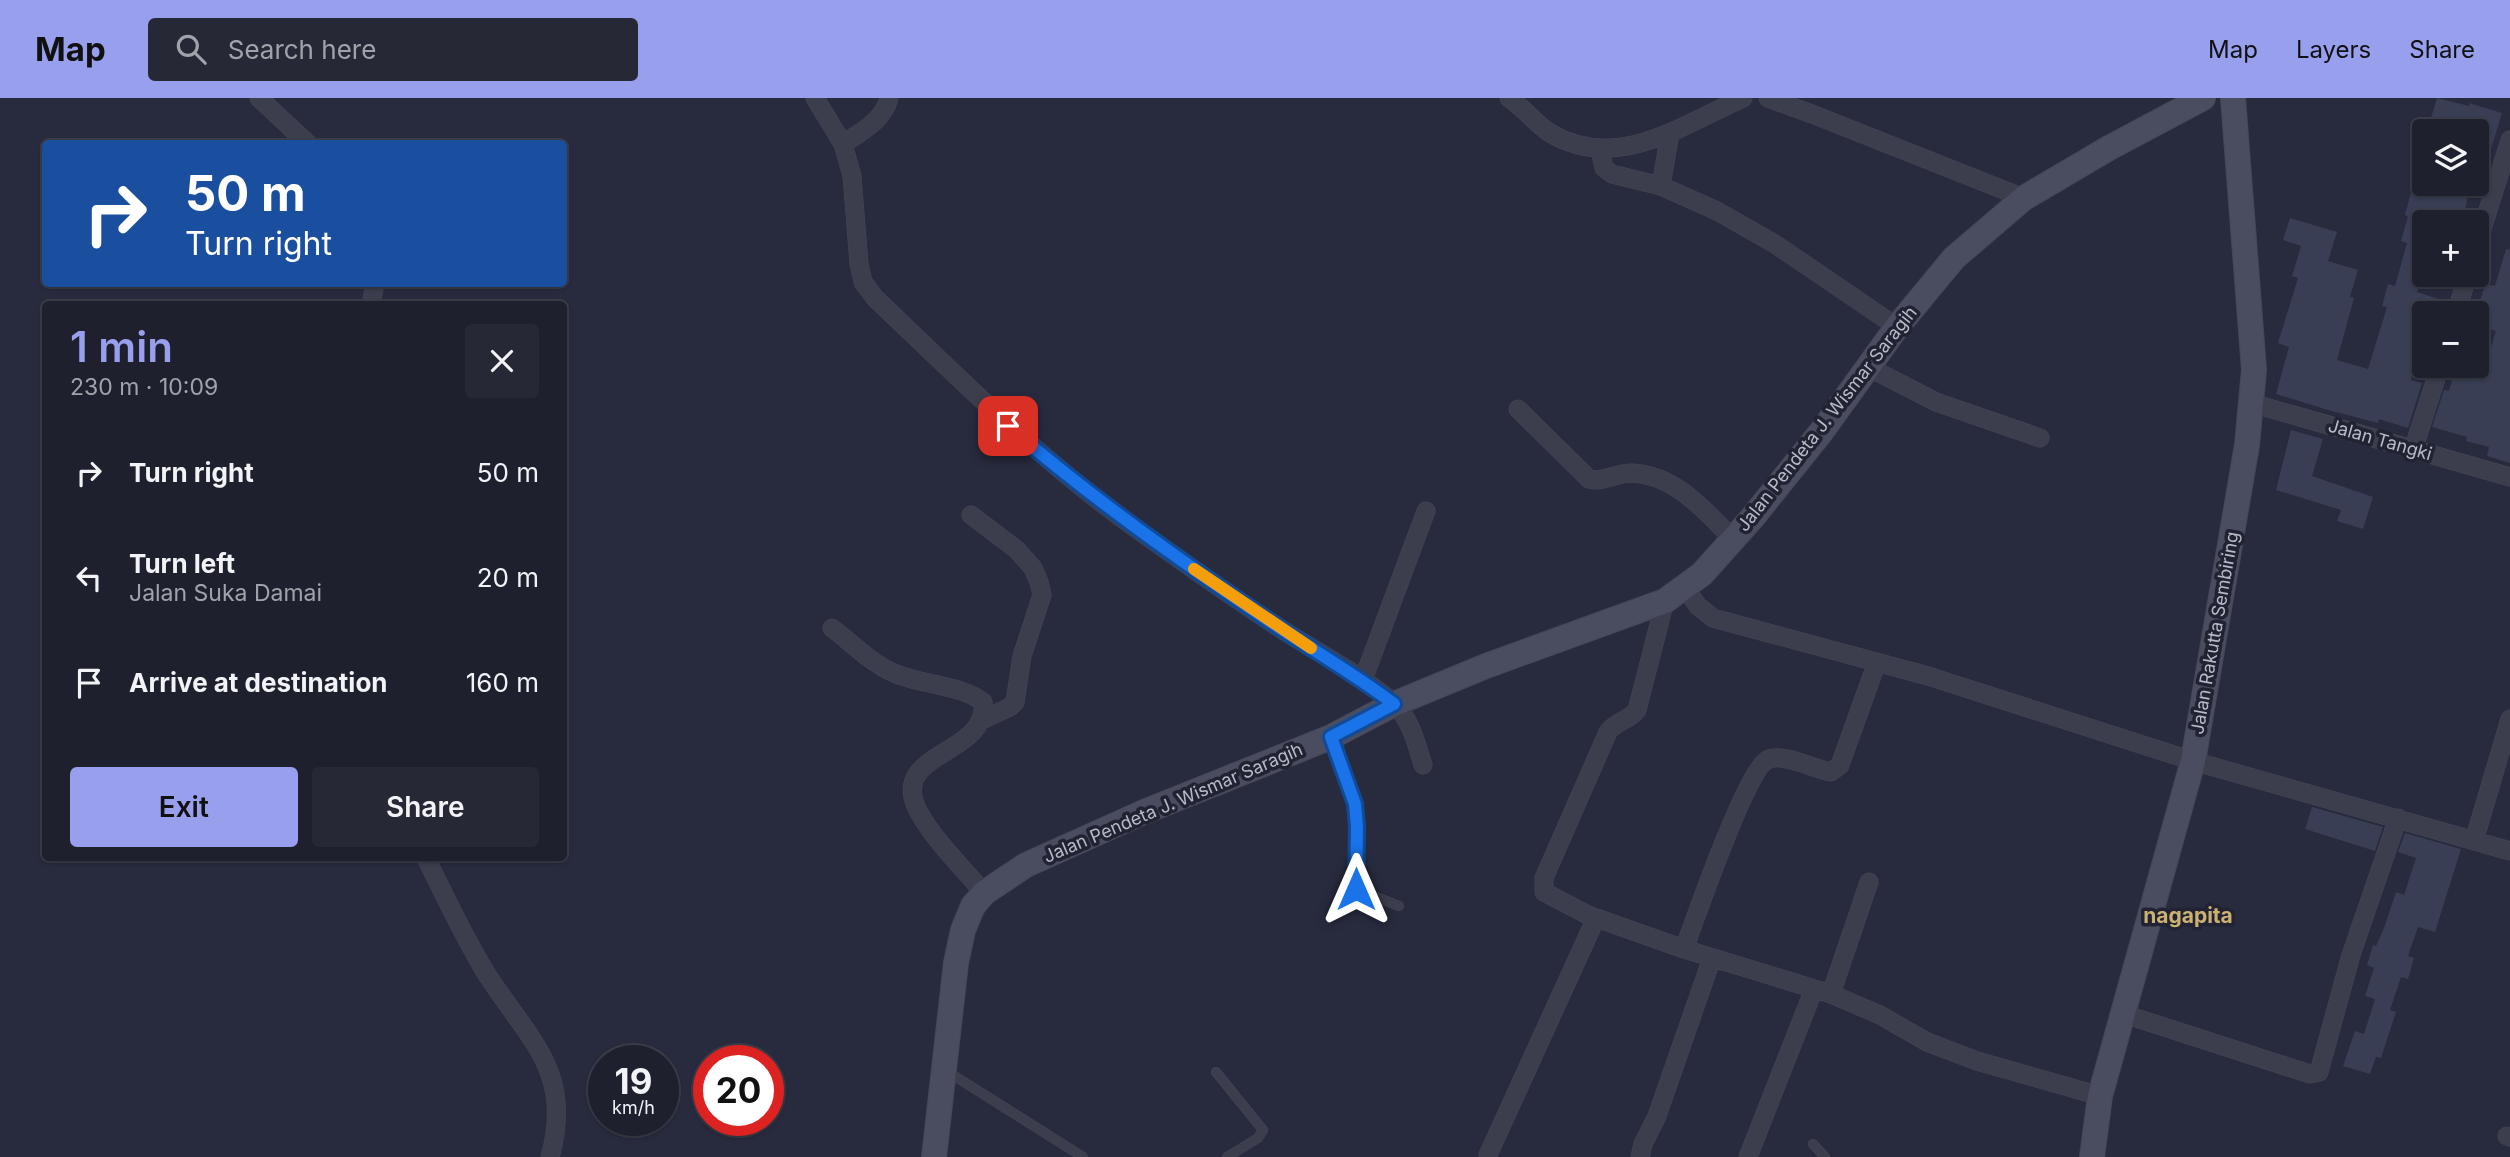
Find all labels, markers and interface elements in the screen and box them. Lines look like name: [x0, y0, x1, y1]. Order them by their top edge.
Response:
search box: [148, 18, 638, 81]
text: Map: [35, 29, 106, 69]
icon: search: [172, 30, 210, 68]
text: Search here: [228, 34, 376, 65]
text: Map: [2208, 35, 2258, 64]
text: Layers: [2296, 35, 2371, 64]
text: Share: [2409, 35, 2475, 64]
map controls: [2412, 119, 2489, 378]
button: layers: [2412, 119, 2489, 196]
text: 50 m: [185, 164, 306, 223]
icon: right: [70, 168, 161, 259]
button: +: [2412, 210, 2489, 287]
text: Turn right: [185, 224, 332, 263]
button: −: [2412, 301, 2489, 378]
street label: Jalan Pendeta J. Wismar Saragih: [1732, 302, 1921, 535]
text: 1 min: [70, 321, 173, 372]
button: close: [465, 324, 539, 398]
text: 230 m · 10:09: [70, 373, 218, 401]
pin: [978, 396, 1038, 456]
icon: arrive: [989, 407, 1027, 445]
street label: Jalan Tangki: [2326, 415, 2434, 464]
icon: right: [70, 454, 108, 492]
text: Turn right: [129, 457, 254, 488]
text: 50 m: [477, 457, 539, 488]
street label: Jalan Rakutta Sembiring: [2186, 530, 2243, 736]
text: Turn left: [129, 548, 235, 579]
icon: left: [70, 559, 108, 597]
text: 20 m: [477, 562, 539, 593]
text: Jalan Suka Damai: [129, 579, 322, 607]
icon: arrive: [70, 664, 108, 702]
text: Arrive at destination: [129, 667, 388, 698]
text: 160 m: [466, 667, 539, 698]
street label: Jalan Pendeta J. Wismar Saragih: [1040, 738, 1306, 867]
button: Exit: [70, 767, 298, 847]
button: Share: [312, 767, 539, 847]
position arrow: [1319, 852, 1393, 926]
district label: nagapita: [2143, 903, 2233, 928]
speed limit sign: 20: [693, 1045, 784, 1136]
text: 19: [615, 1060, 652, 1102]
text: km/h: [612, 1097, 655, 1118]

